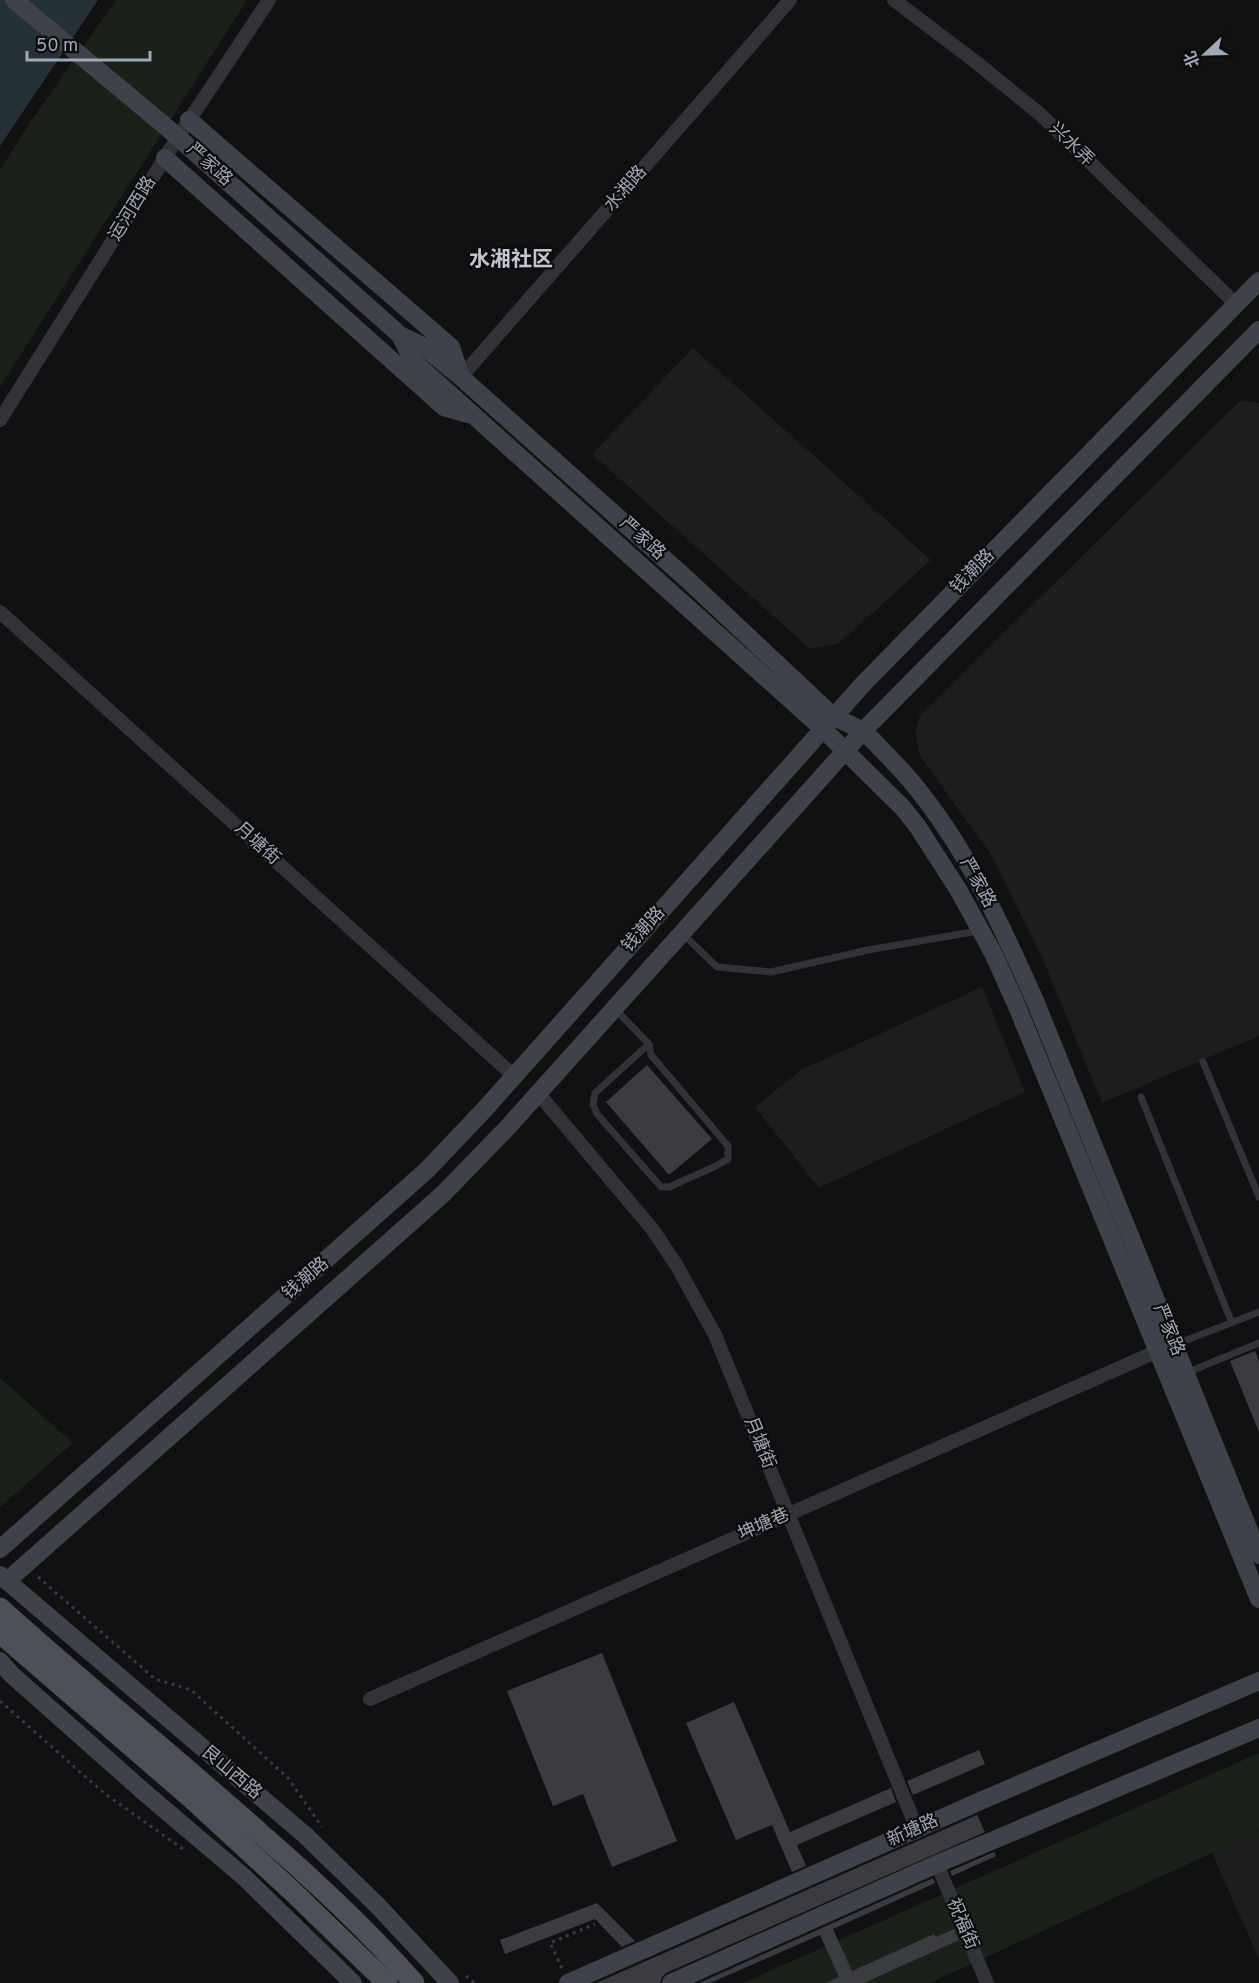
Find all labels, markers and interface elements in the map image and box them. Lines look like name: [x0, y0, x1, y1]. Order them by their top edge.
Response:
scale bar: [27, 24, 150, 62]
north arrow: [1175, 24, 1235, 84]
text: 50 m: [36, 35, 78, 58]
text: 北: [1181, 48, 1205, 70]
street label: 兴水弄: [1044, 118, 1098, 172]
street label: 严家路: [181, 138, 237, 192]
street label: 水湘路: [600, 161, 652, 217]
street label: 运河西路: [104, 172, 162, 246]
district label: 水湘社区: [469, 247, 553, 274]
street label: 严家路: [614, 512, 670, 566]
street label: 钱潮路: [946, 545, 1000, 599]
street label: 月塘街: [229, 817, 285, 871]
street label: 严家路: [954, 854, 1000, 912]
street label: 钱潮路: [617, 902, 671, 958]
street label: 钱潮路: [278, 1253, 334, 1305]
street label: 严家路: [1147, 1301, 1189, 1359]
street label: 月塘街: [738, 1414, 780, 1472]
street label: 坤塘巷: [735, 1504, 793, 1546]
street label: 艮山西路: [196, 1741, 266, 1805]
street label: 新塘路: [884, 1810, 942, 1852]
street label: 祝福街: [941, 1895, 983, 1953]

